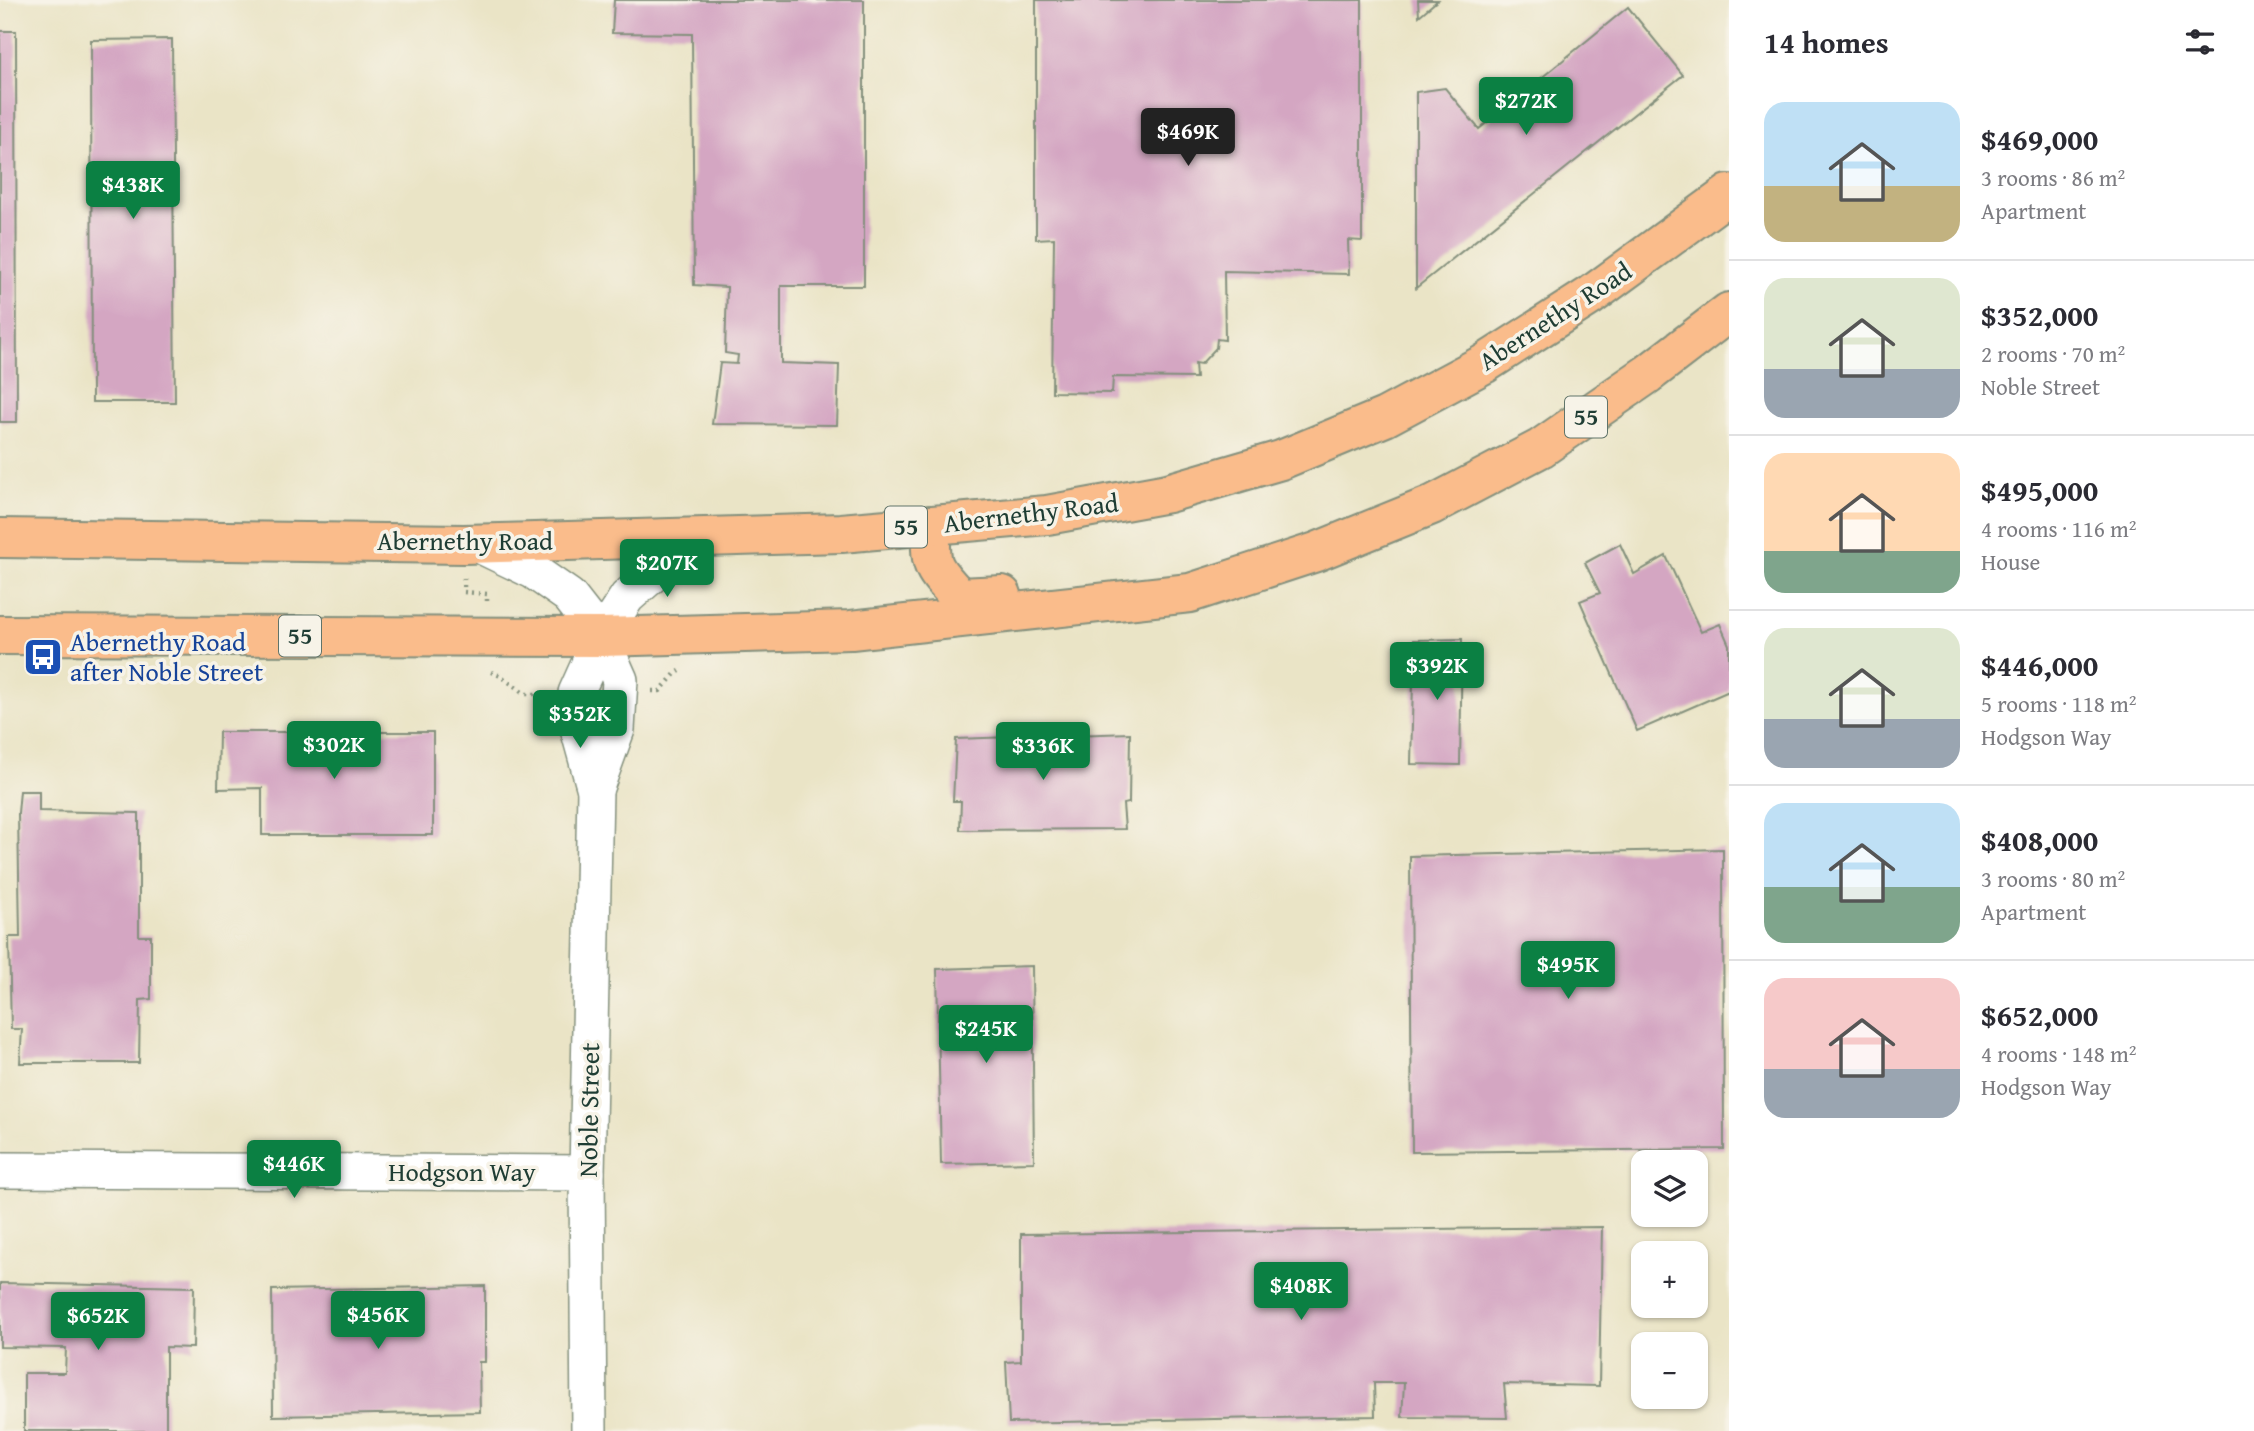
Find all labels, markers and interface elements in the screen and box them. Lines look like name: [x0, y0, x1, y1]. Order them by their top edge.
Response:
text: 14 homes: [1764, 20, 1889, 64]
icon: filters: [2181, 23, 2219, 61]
pin: $272K: [1477, 78, 1575, 137]
text: $272K: [1495, 83, 1557, 116]
pin: $469K: [1139, 108, 1237, 168]
text: $469K: [1157, 114, 1219, 147]
text: $469,000: [1981, 117, 2098, 161]
icon: home: [1820, 130, 1904, 214]
text: 3 rooms · 86 m²: [1981, 161, 2125, 194]
pin: $438K: [84, 162, 182, 221]
text: $438K: [102, 167, 164, 200]
text: Apartment: [1981, 194, 2086, 227]
street label: Abernethy Road: [1470, 251, 1639, 380]
text: $352,000: [1981, 293, 2098, 337]
icon: home: [1820, 306, 1904, 390]
text: 2 rooms · 70 m²: [1981, 337, 2125, 370]
text: Noble Street: [1981, 370, 2100, 403]
road number: 55: [1565, 396, 1607, 438]
text: $495,000: [1981, 468, 2098, 512]
icon: home: [1820, 481, 1904, 565]
street label: Abernethy Road: [941, 482, 1121, 543]
road number: 55: [885, 506, 927, 548]
text: 4 rooms · 116 m²: [1981, 512, 2136, 545]
street label: Abernethy Road: [377, 521, 553, 560]
pin: $207K: [618, 540, 716, 599]
text: $207K: [636, 545, 698, 578]
text: House: [1981, 545, 2040, 578]
road number: 55: [279, 616, 321, 656]
place label: Abernethy Road after Noble Street: [70, 622, 263, 691]
bus stop icon: Abernethy Road after Noble Street: [22, 636, 64, 678]
pin: $392K: [1388, 642, 1486, 702]
text: $446,000: [1981, 643, 2098, 687]
text: $392K: [1406, 648, 1468, 681]
icon: home: [1820, 656, 1904, 740]
text: 5 rooms · 118 m²: [1981, 687, 2136, 720]
pin: $352K: [531, 690, 629, 750]
text: $352K: [549, 696, 611, 729]
text: Hodgson Way: [1981, 720, 2112, 753]
pin: $302K: [285, 722, 383, 781]
pin: $336K: [994, 722, 1092, 782]
text: $302K: [303, 727, 365, 760]
text: $336K: [1012, 728, 1074, 761]
text: $408,000: [1981, 818, 2098, 862]
icon: home: [1820, 831, 1904, 915]
text: 3 rooms · 80 m²: [1981, 862, 2125, 895]
text: Apartment: [1981, 895, 2086, 928]
pin: $495K: [1519, 942, 1617, 1001]
text: $495K: [1537, 947, 1599, 980]
text: $652,000: [1981, 993, 2098, 1037]
pin: $245K: [937, 1006, 1035, 1065]
icon: home: [1820, 1006, 1904, 1090]
text: $245K: [955, 1011, 1017, 1044]
text: 4 rooms · 148 m²: [1981, 1037, 2136, 1070]
street label: Noble Street: [568, 1042, 609, 1178]
text: Hodgson Way: [1981, 1070, 2112, 1103]
pin: $446K: [245, 1140, 343, 1200]
text: $446K: [263, 1146, 325, 1179]
map controls: [1631, 1150, 1708, 1409]
button: layers: [1631, 1150, 1708, 1227]
street label: Hodgson Way: [388, 1152, 536, 1191]
button: +: [1631, 1241, 1708, 1318]
pin: $408K: [1252, 1262, 1350, 1322]
text: $408K: [1270, 1268, 1332, 1301]
pin: $652K: [49, 1292, 147, 1352]
pin: $456K: [329, 1292, 427, 1351]
text: $456K: [347, 1297, 409, 1330]
text: $652K: [67, 1298, 129, 1331]
button: −: [1631, 1332, 1708, 1409]

